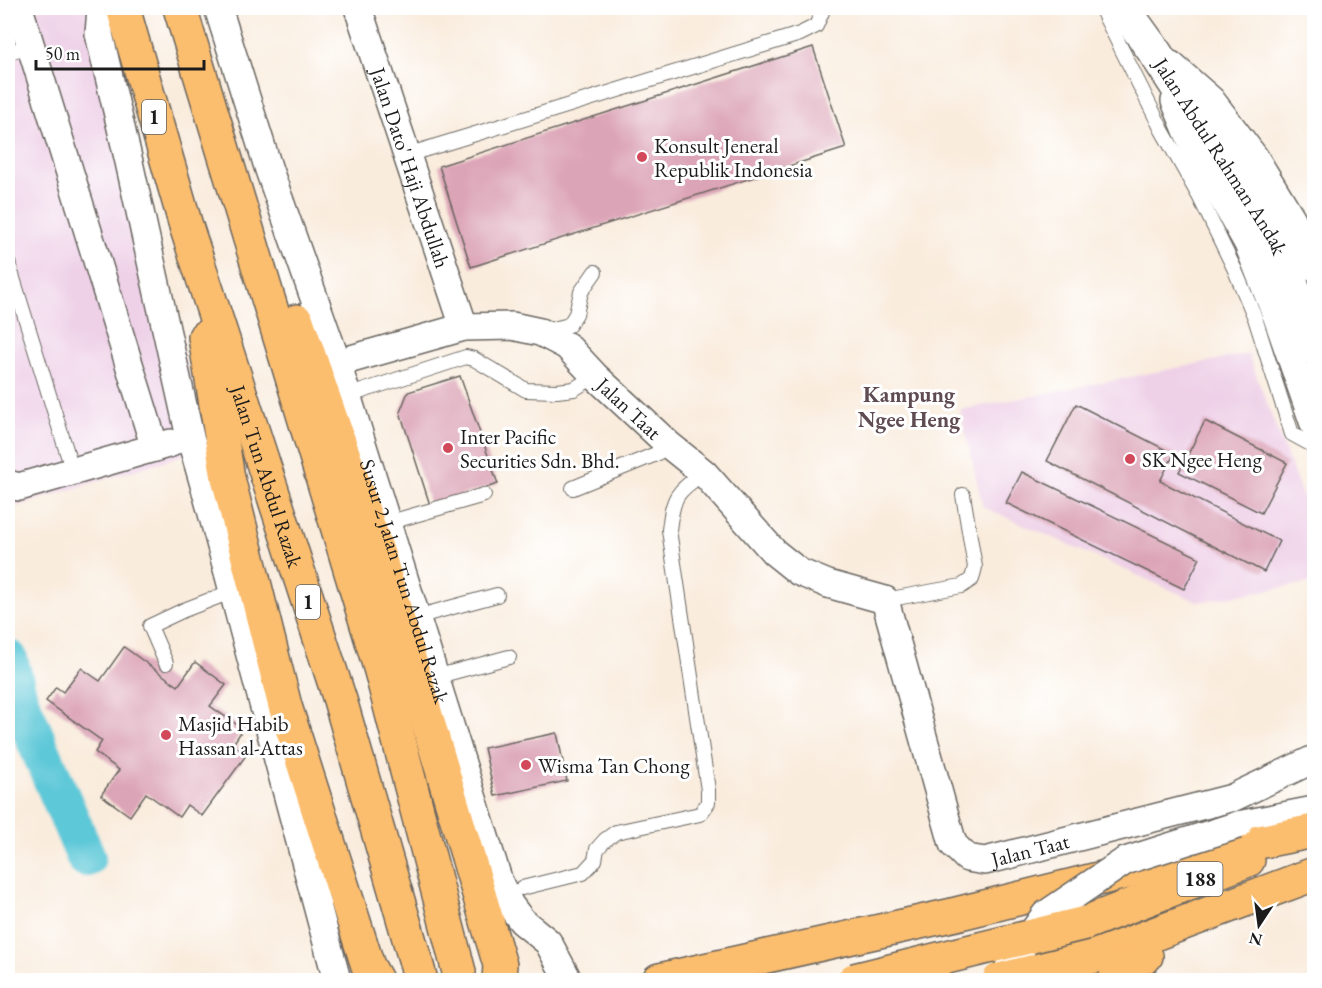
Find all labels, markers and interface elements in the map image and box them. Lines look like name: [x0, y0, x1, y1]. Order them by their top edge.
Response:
scale bar: [36, 33, 204, 71]
text: 50 m: [45, 42, 80, 65]
street label: Jalan Abdul Rahman Andak: [1147, 51, 1294, 259]
street label: Jalan Dato' Haji Abdullah: [364, 62, 457, 271]
road number: 1: [142, 100, 166, 134]
place label: Konsult Jeneral Republik Indonesia: [654, 132, 813, 183]
marker: Konsult Jeneral Republik Indonesia: [635, 150, 649, 164]
street label: Jalan Taat: [590, 370, 668, 445]
street label: Jalan Tun Abdul Razak: [224, 380, 310, 572]
district label: Kampung Ngee Heng: [858, 380, 961, 434]
place label: Inter Pacific Securities Sdn. Bhd.: [460, 423, 620, 474]
marker: Inter Pacific Securities Sdn. Bhd.: [441, 441, 455, 455]
place label: SK Ngee Heng: [1142, 446, 1263, 473]
marker: SK Ngee Heng: [1123, 452, 1137, 466]
street label: Susur 2 Jalan Tun Abdul Razak: [354, 456, 456, 708]
road number: 1: [296, 585, 320, 619]
place label: Masjid Habib Hassan al-Attas: [178, 710, 303, 761]
marker: Masjid Habib Hassan al-Attas: [159, 728, 173, 742]
place label: Wisma Tan Chong: [538, 752, 690, 779]
marker: Wisma Tan Chong: [519, 758, 533, 772]
street label: Jalan Taat: [986, 827, 1072, 873]
road number: 188: [1178, 862, 1222, 896]
north arrow: [1229, 895, 1289, 955]
text: N: [1247, 927, 1264, 951]

